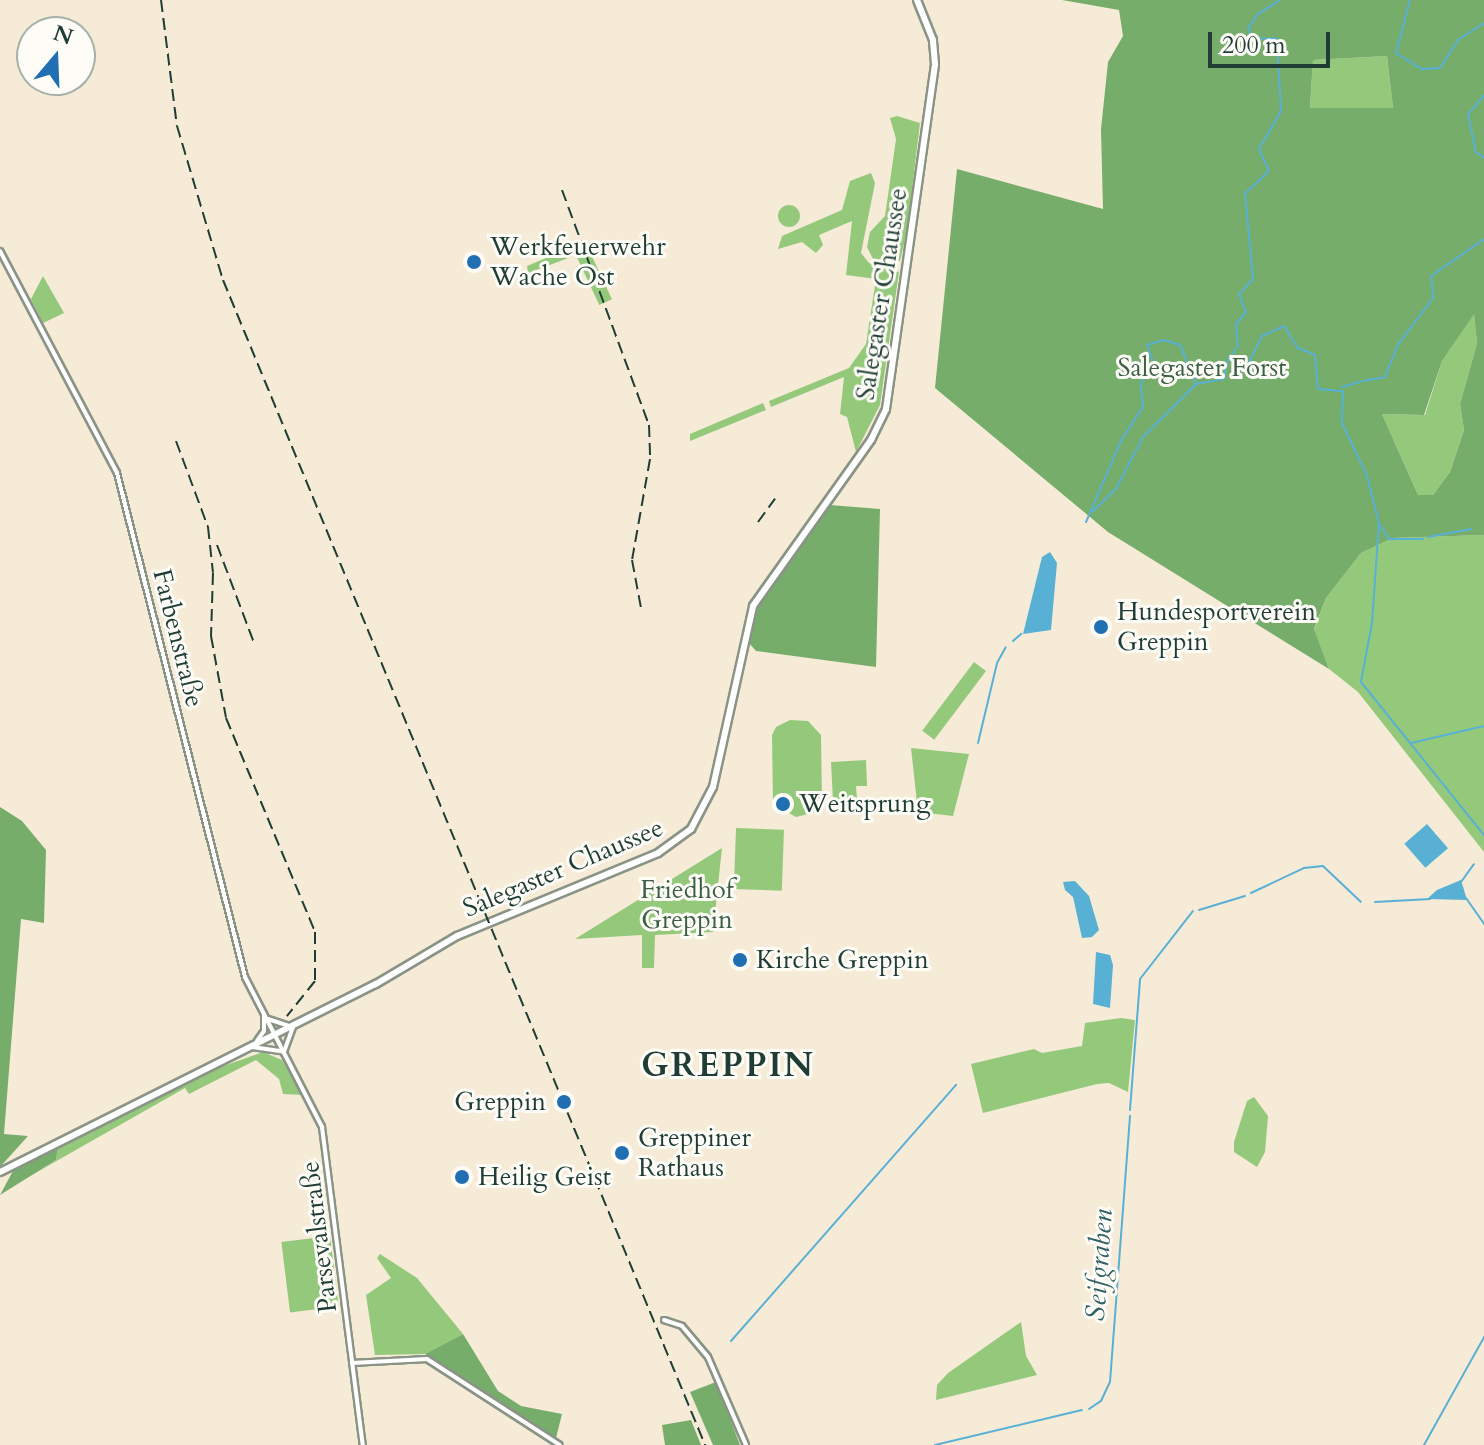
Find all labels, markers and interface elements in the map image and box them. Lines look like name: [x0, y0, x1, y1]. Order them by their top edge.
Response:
north arrow: [16, 16, 96, 96]
scale bar: [1212, 16, 1334, 66]
text: N: [49, 18, 77, 52]
text: 200 m: [1222, 29, 1286, 62]
street label: Salegaster Chaussee: [850, 186, 914, 402]
place label: Werkfeuerwehr Wache Ost: [490, 231, 666, 292]
marker: Werkfeuerwehr Wache Ost: [465, 253, 483, 271]
park label: Salegaster Forst: [1118, 352, 1286, 384]
street label: Farbenstraße: [146, 566, 210, 710]
place label: Hundesportverein Greppin: [1117, 596, 1316, 658]
marker: Hundesportverein Greppin: [1092, 618, 1110, 636]
place label: Weitsprung: [799, 788, 931, 820]
marker: Weitsprung: [774, 795, 792, 813]
street label: Salegaster Chaussee: [458, 812, 668, 924]
park label: Friedhof Greppin: [640, 874, 734, 936]
place label: Kirche Greppin: [756, 944, 929, 976]
marker: Kirche Greppin: [731, 951, 749, 969]
district label: GREPPIN: [641, 1046, 815, 1086]
place label: Greppin: [454, 1086, 546, 1118]
marker: Greppin: [553, 1091, 575, 1113]
place label: Greppiner Rathaus: [638, 1122, 751, 1184]
marker: Greppiner Rathaus: [613, 1144, 631, 1162]
street label: Parsevalstraße: [294, 1159, 344, 1315]
place label: Heilig Geist: [478, 1161, 611, 1193]
marker: Heilig Geist: [453, 1168, 471, 1186]
water label: Seifgraben: [1078, 1208, 1120, 1322]

